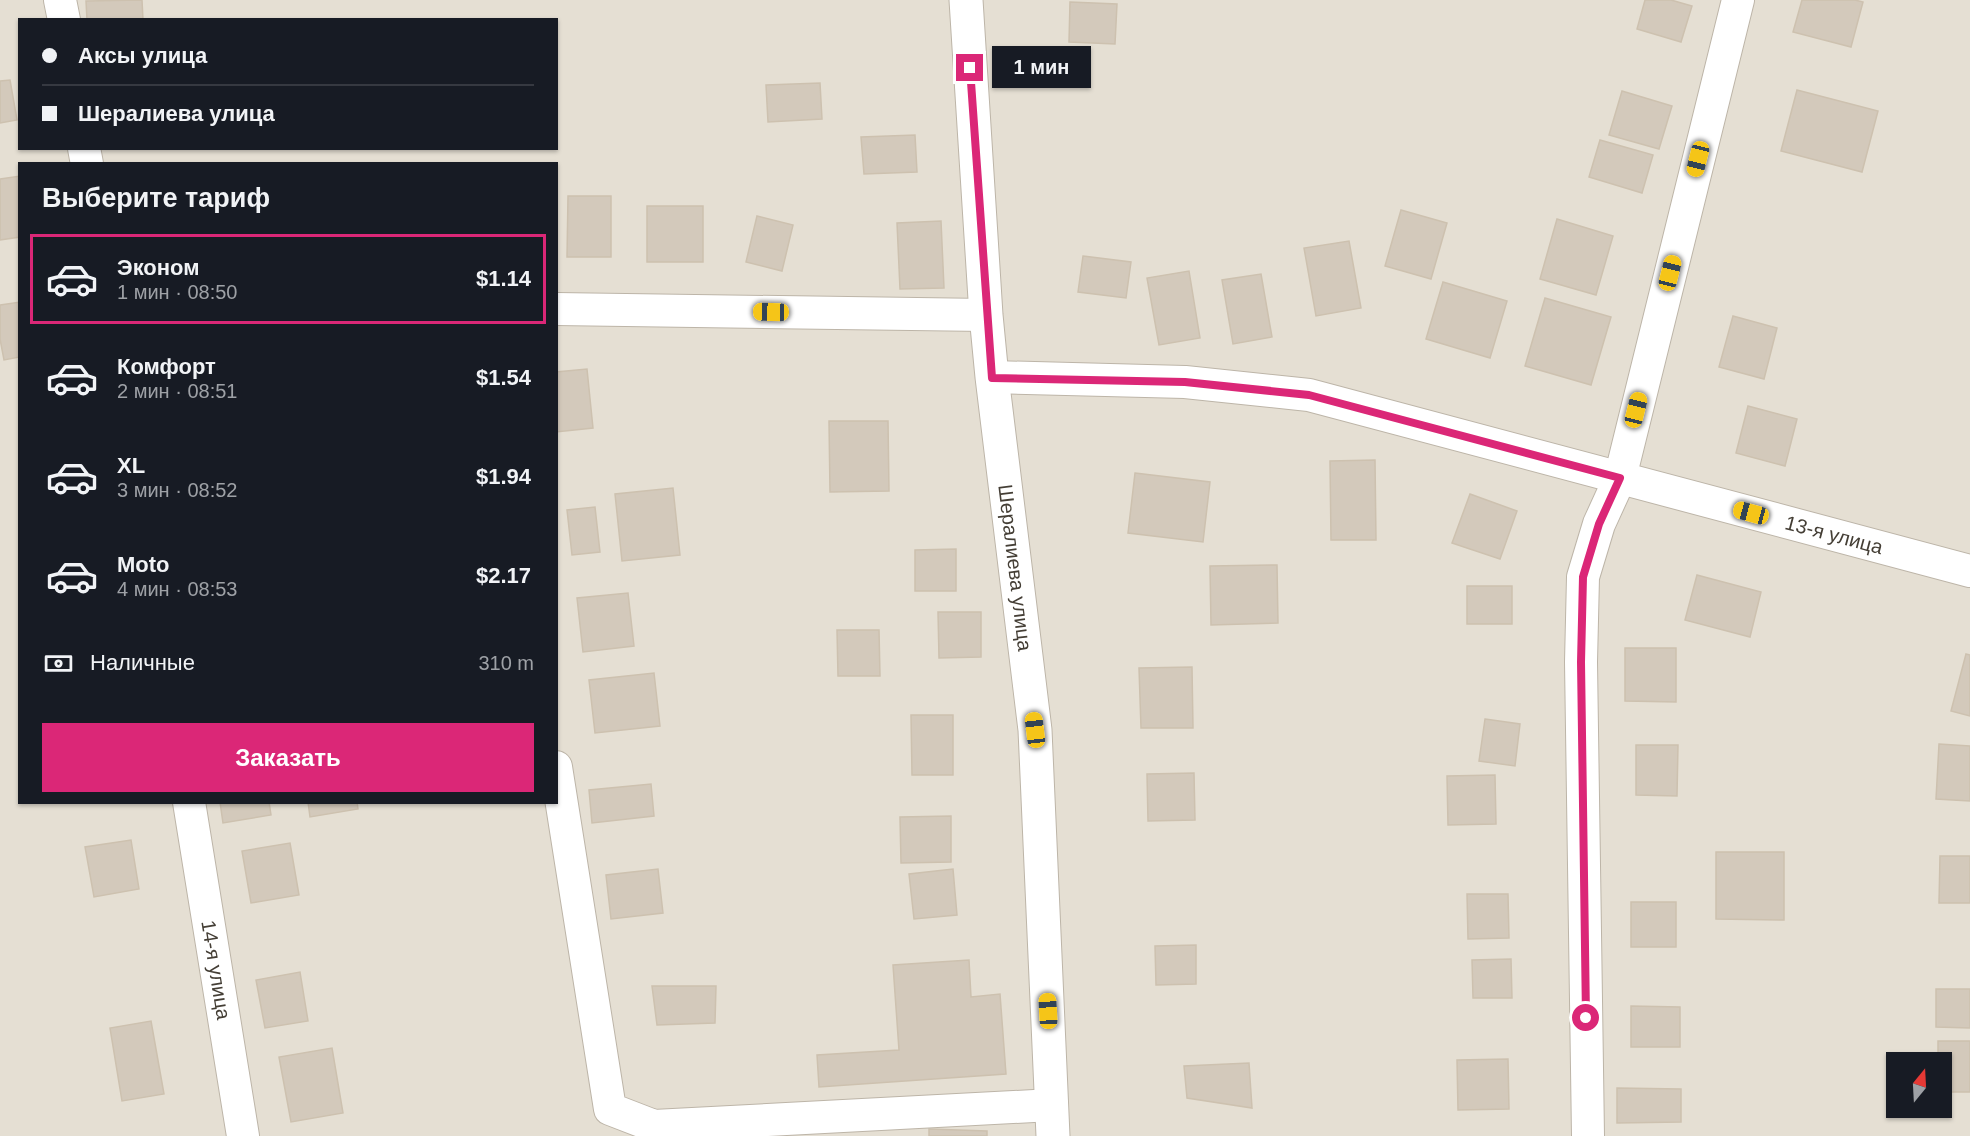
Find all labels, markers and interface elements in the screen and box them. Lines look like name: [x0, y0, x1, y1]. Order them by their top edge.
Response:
text: Аксы улица: [78, 43, 207, 68]
callout: 1 мин: [991, 47, 1090, 89]
route end: [956, 54, 983, 81]
text: 1 мин: [1014, 56, 1069, 78]
text: Шералиева улица: [78, 101, 275, 126]
car: [1685, 139, 1711, 179]
text: Выберите тариф: [42, 183, 270, 213]
icon: car: [45, 252, 99, 306]
car: [1657, 253, 1683, 293]
text: Эконом: [117, 255, 200, 280]
text: $1.14: [476, 266, 531, 291]
text: 1 мин · 08:50: [117, 281, 237, 303]
car: [753, 303, 789, 321]
icon: car: [45, 351, 99, 405]
text: Комфорт: [117, 354, 216, 379]
text: $1.54: [476, 365, 531, 390]
text: 2 мин · 08:51: [117, 380, 237, 402]
car: [1623, 390, 1649, 430]
icon: car: [45, 450, 99, 504]
text: XL: [117, 453, 145, 478]
text: $1.94: [476, 464, 531, 489]
text: 3 мин · 08:52: [117, 479, 237, 501]
street label: Шералиева улица: [994, 483, 1036, 653]
car: [1731, 500, 1771, 526]
street label: 13-я улица: [1783, 511, 1886, 559]
icon: car: [45, 549, 99, 603]
text: Moto: [117, 552, 170, 577]
text: $2.17: [476, 563, 531, 588]
text: 4 мин · 08:53: [117, 578, 237, 600]
icon: cash: [42, 647, 75, 680]
text: Наличные: [90, 650, 195, 675]
text: 310 m: [478, 652, 534, 674]
car: [1024, 711, 1046, 749]
button: Заказать: [42, 723, 534, 792]
street label: 14-я улица: [197, 919, 235, 1022]
car: [1038, 993, 1058, 1029]
route start: [1572, 1004, 1599, 1031]
north arrow: [1886, 1052, 1952, 1118]
map controls: [1886, 1052, 1952, 1118]

